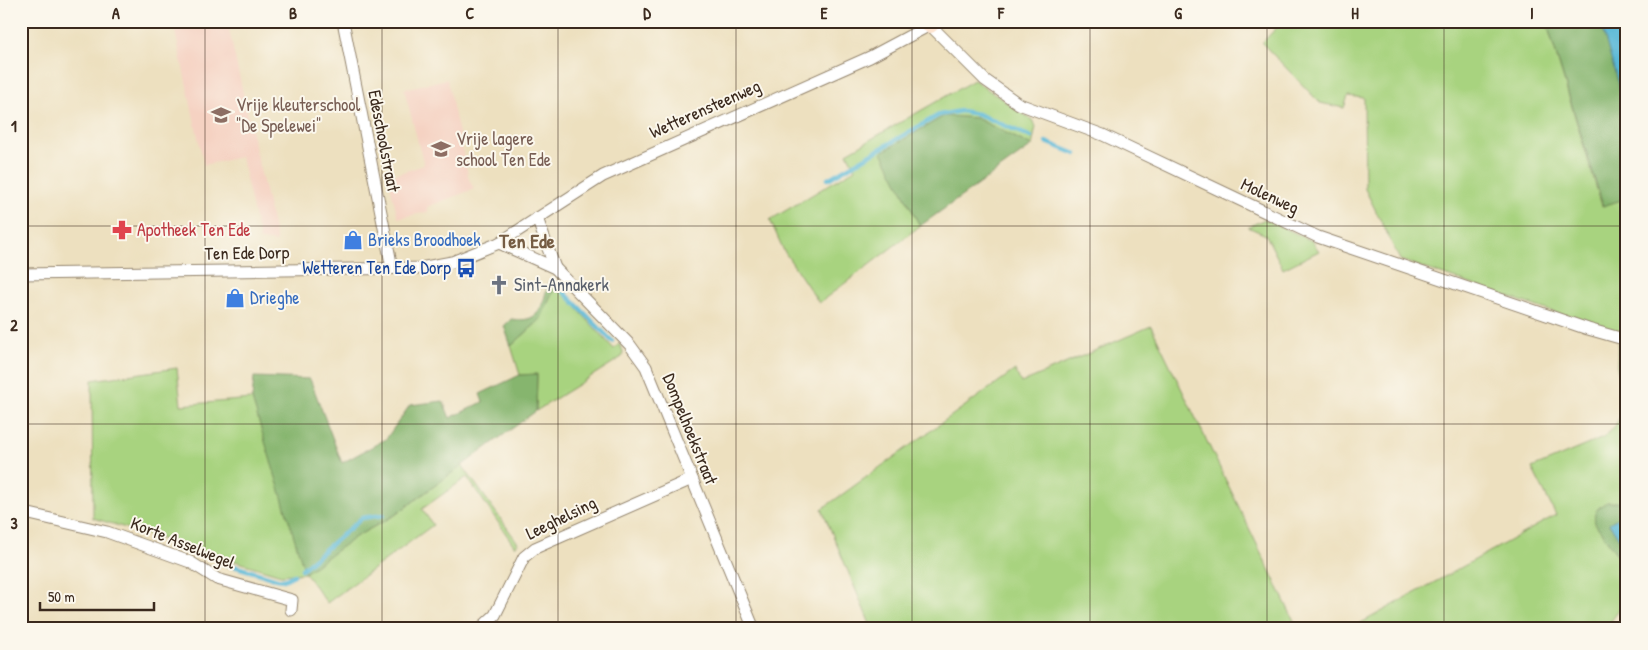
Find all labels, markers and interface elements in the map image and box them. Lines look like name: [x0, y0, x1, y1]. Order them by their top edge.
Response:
text: A: [112, 2, 120, 24]
text: B: [289, 2, 297, 24]
text: C: [466, 2, 475, 24]
text: D: [643, 2, 651, 24]
text: E: [820, 2, 828, 24]
text: F: [997, 2, 1005, 24]
text: G: [1174, 2, 1182, 24]
text: H: [1351, 2, 1359, 24]
text: I: [1530, 2, 1534, 24]
street label: Wetterensteenweg: [645, 73, 764, 144]
street label: Edeschoolstraat: [362, 88, 407, 195]
place label: Vrije kleuterschool "De Spelewei": [236, 92, 361, 138]
school or university icon: Vrije kleuterschool "De Spelewei": [210, 104, 232, 126]
text: 1: [11, 115, 17, 137]
place label: Vrije lagere school Ten Ede: [456, 126, 551, 172]
school or university icon: Vrije lagere school Ten Ede: [430, 138, 452, 160]
street label: Molenweg: [1237, 171, 1303, 220]
place label: Apotheek Ten Ede: [137, 217, 250, 242]
pharmacy icon: Apotheek Ten Ede: [111, 219, 133, 241]
place label: Brieks Broodhoek: [368, 227, 481, 252]
district label: Ten Ede: [498, 227, 555, 254]
shop icon: Brieks Broodhoek: [342, 229, 364, 251]
street label: Ten Ede Dorp: [204, 239, 290, 266]
place label: Wetteren Ten Ede Dorp: [302, 255, 451, 280]
bus stop icon: Wetteren Ten Ede Dorp: [455, 257, 477, 279]
place label: Sint-Annakerk: [514, 272, 610, 297]
church icon: Sint-Annakerk: [488, 274, 510, 296]
place label: Drieghe: [250, 285, 299, 310]
shop icon: Drieghe: [224, 287, 246, 309]
text: 2: [10, 314, 18, 336]
street label: Dompelhoekstraat: [657, 370, 724, 489]
street label: Leeghelsing: [521, 490, 600, 545]
street label: Korte Asselwegel: [127, 510, 240, 575]
text: 3: [10, 512, 18, 534]
scale bar: [40, 580, 154, 612]
text: 50 m: [48, 586, 75, 607]

